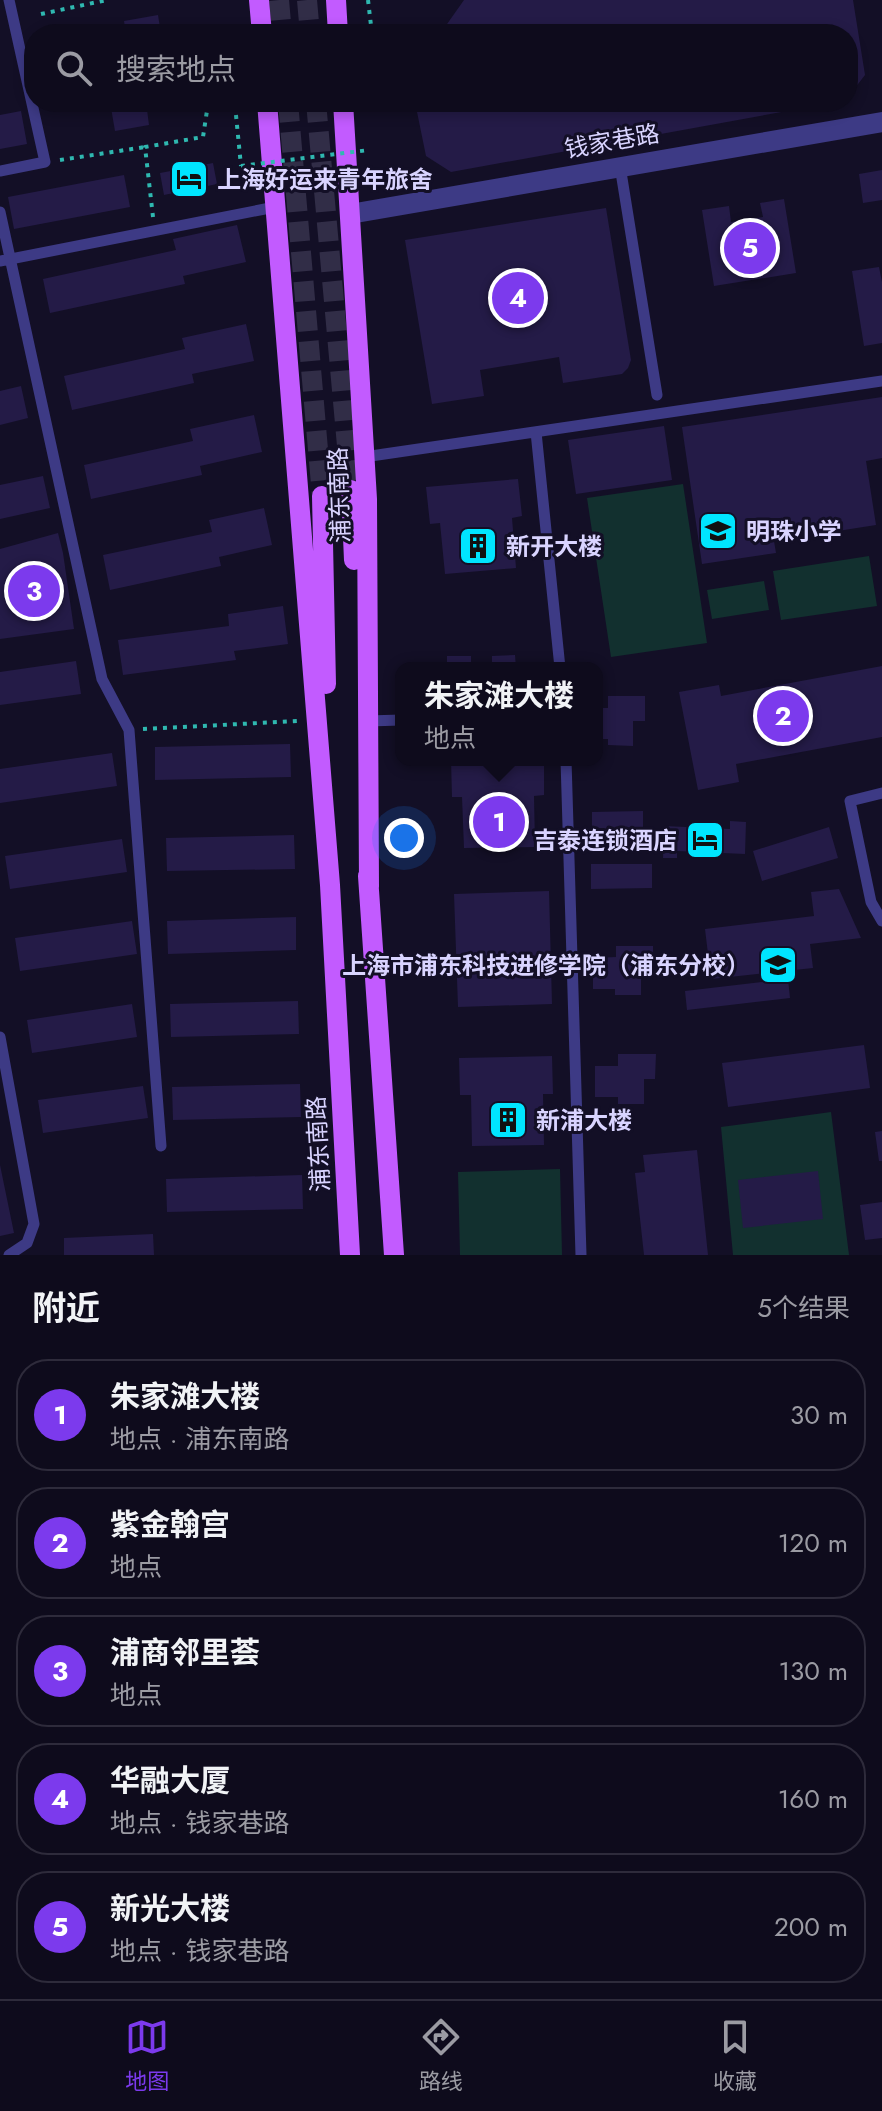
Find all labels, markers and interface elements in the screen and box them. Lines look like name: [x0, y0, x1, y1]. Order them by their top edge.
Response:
search box: [24, 24, 858, 112]
icon: search: [52, 46, 96, 90]
text: 搜索地点: [116, 48, 236, 91]
street label: 钱家巷路: [562, 115, 662, 167]
hotel icon: 上海好运来青年旅舍: [168, 158, 210, 200]
place label: 上海好运来青年旅舍: [217, 162, 433, 197]
pin: 5: [724, 218, 776, 278]
pin: 4: [492, 268, 544, 328]
street label: 浦东南路: [320, 446, 358, 544]
school or university icon: 明珠小学: [697, 510, 739, 552]
place label: 明珠小学: [746, 514, 842, 549]
building icon: 新开大楼: [457, 525, 499, 567]
place label: 新开大楼: [506, 529, 602, 564]
pin: 3: [8, 561, 60, 621]
popup: [395, 662, 603, 766]
text: 朱家滩大楼: [424, 674, 574, 717]
pin: 2: [757, 686, 809, 746]
text: 地点: [424, 719, 476, 757]
pin: 1: [473, 792, 525, 852]
your location: [384, 818, 424, 858]
hotel icon: 吉泰连锁酒店: [684, 819, 726, 861]
place label: 吉泰连锁酒店: [533, 823, 677, 858]
school or university icon: 上海市浦东科技进修学院（浦东分校）: [757, 944, 799, 986]
place label: 上海市浦东科技进修学院（浦东分校）: [342, 948, 750, 983]
street label: 浦东南路: [298, 1095, 338, 1193]
building icon: 新浦大楼: [487, 1099, 529, 1141]
place label: 新浦大楼: [536, 1103, 632, 1138]
text: 附近: [32, 1284, 100, 1333]
text: 5个结果: [757, 1289, 850, 1327]
text: 朱家滩大楼: [110, 1375, 260, 1418]
text: 1: [53, 1396, 67, 1434]
text: 30 m: [790, 1396, 848, 1434]
text: 地点 · 浦东南路: [110, 1420, 289, 1458]
text: 紫金翰宫: [110, 1503, 230, 1546]
text: 2: [51, 1524, 69, 1562]
text: 120 m: [778, 1524, 848, 1562]
text: 地点: [110, 1548, 162, 1586]
text: 浦商邻里荟: [110, 1631, 260, 1674]
text: 3: [52, 1652, 68, 1690]
text: 130 m: [778, 1652, 848, 1690]
text: 地点: [110, 1676, 162, 1714]
text: 华融大厦: [110, 1759, 230, 1802]
text: 4: [51, 1780, 69, 1818]
text: 160 m: [778, 1780, 848, 1818]
text: 地点 · 钱家巷路: [110, 1804, 289, 1842]
text: 新光大楼: [110, 1887, 230, 1930]
text: 5: [52, 1908, 68, 1946]
text: 200 m: [774, 1908, 848, 1946]
text: 地点 · 钱家巷路: [110, 1932, 289, 1970]
tab: 地图: [125, 2015, 169, 2097]
tab: 路线: [419, 2015, 463, 2097]
tab: 收藏: [713, 2015, 757, 2097]

